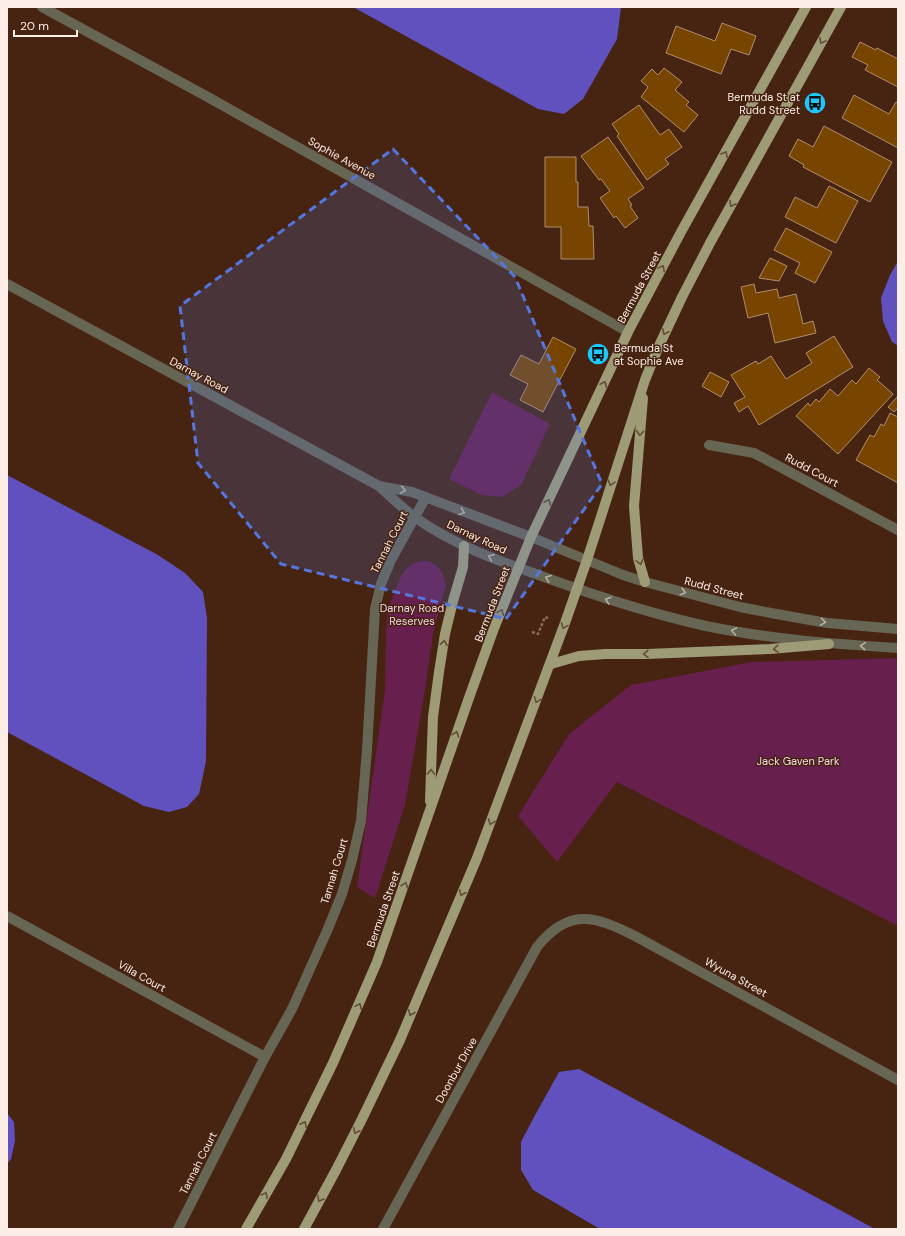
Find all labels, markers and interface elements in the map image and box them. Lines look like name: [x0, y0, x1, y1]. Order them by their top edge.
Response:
scale bar: [14, 12, 77, 38]
text: 20 m: [20, 18, 49, 34]
one-way arrow: [820, 37, 827, 44]
place label: Bermuda St at Rudd Street: [727, 90, 800, 117]
bus stop icon: Bermuda St at Rudd Street: [802, 90, 828, 116]
street label: Sophie Avenue: [306, 134, 378, 182]
one-way arrow: [720, 151, 727, 158]
one-way arrow: [730, 200, 737, 207]
street label: Bermuda Street: [614, 248, 664, 326]
one-way arrow: [658, 265, 665, 273]
one-way arrow: [662, 328, 670, 336]
bus stop icon: Bermuda St at Sophie Ave: [585, 341, 611, 367]
place label: Bermuda St at Sophie Ave: [614, 341, 684, 368]
street label: Darnay Road: [167, 354, 231, 396]
one-way arrow: [599, 381, 607, 389]
one-way arrow: [636, 430, 645, 436]
street label: Rudd Court: [783, 450, 841, 490]
one-way arrow: [607, 480, 616, 487]
one-way arrow: [400, 485, 406, 494]
one-way arrow: [543, 498, 551, 506]
one-way arrow: [459, 507, 466, 515]
street label: Tannah Court: [367, 508, 411, 576]
street label: Darnay Road: [445, 517, 509, 557]
one-way arrow: [488, 554, 496, 562]
one-way arrow: [635, 559, 643, 565]
street label: Bermuda Street: [471, 564, 513, 644]
street label: Rudd Street: [683, 573, 745, 603]
one-way arrow: [544, 575, 551, 583]
one-way arrow: [679, 587, 686, 596]
one-way arrow: [605, 596, 612, 604]
park label: Darnay Road Reserves: [380, 601, 444, 628]
one-way arrow: [496, 609, 504, 616]
one-way arrow: [820, 617, 826, 626]
one-way arrow: [561, 622, 569, 629]
one-way arrow: [731, 627, 738, 636]
one-way arrow: [439, 639, 448, 646]
one-way arrow: [860, 642, 866, 650]
one-way arrow: [773, 644, 779, 653]
one-way arrow: [643, 650, 649, 658]
one-way arrow: [533, 696, 541, 703]
one-way arrow: [452, 731, 460, 738]
park label: Jack Gaven Park: [756, 754, 840, 768]
one-way arrow: [427, 769, 435, 775]
one-way arrow: [487, 818, 495, 825]
street label: Tannah Court: [317, 836, 351, 906]
street label: Bermuda Street: [363, 869, 403, 949]
one-way arrow: [400, 882, 409, 889]
one-way arrow: [459, 889, 467, 897]
street label: Wyuna Street: [702, 954, 770, 1000]
street label: Villa Court: [115, 957, 169, 995]
one-way arrow: [354, 1003, 362, 1010]
one-way arrow: [408, 1009, 416, 1017]
street label: Doonbur Drive: [432, 1035, 480, 1105]
one-way arrow: [299, 1121, 306, 1128]
one-way arrow: [353, 1127, 361, 1134]
street label: Tannah Court: [176, 1129, 220, 1197]
one-way arrow: [261, 1192, 268, 1199]
one-way arrow: [318, 1195, 325, 1203]

